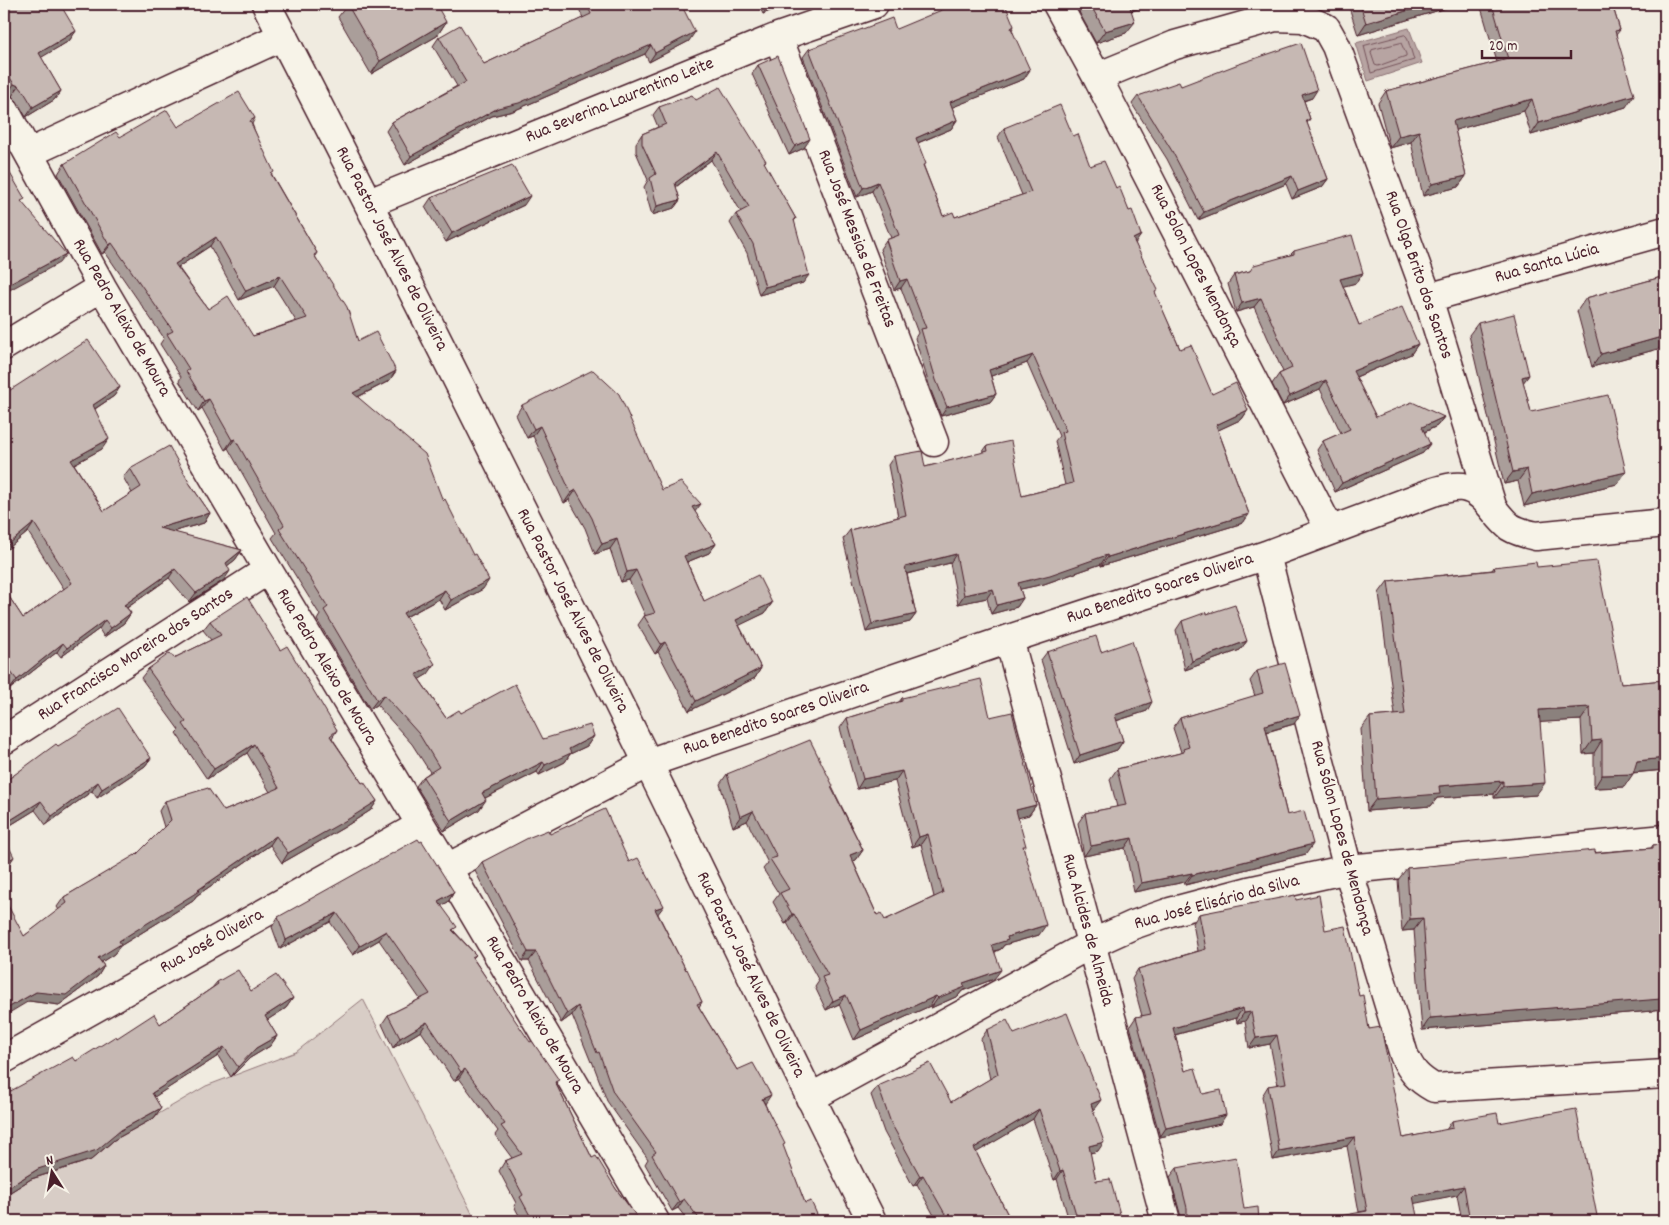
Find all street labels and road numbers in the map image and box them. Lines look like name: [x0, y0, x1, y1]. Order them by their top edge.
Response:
street label: Rua Severina Laurentino Leite: [522, 52, 718, 150]
street label: Rua Pastor José Alves de Oliveira: [329, 143, 454, 356]
street label: Rua José Messias de Freitas: [810, 146, 902, 332]
street label: Rua Solon Lopes Mendonça: [1143, 180, 1247, 352]
street label: Rua Olga Brito dos Santos: [1377, 187, 1459, 363]
street label: Rua Pedro Aleixo de Moura: [66, 234, 177, 402]
street label: Rua Santa Lúcia: [1492, 237, 1602, 291]
street label: Rua Pastor José Alves de Oliveira: [510, 505, 635, 718]
street label: Rua Benedito Soares Oliveira: [1064, 547, 1257, 631]
street label: Rua Francisco Moreira dos Santos: [33, 582, 239, 728]
street label: Rua Pedro Aleixo de Moura: [269, 584, 383, 750]
street label: Rua Benedito Soares Oliveira: [680, 675, 873, 763]
street label: Rua Sólon Lopes de Mendonça: [1303, 738, 1379, 939]
street label: Rua Alcides de Almeida: [1055, 851, 1120, 1010]
street label: Rua Pastor José Alves de Oliveira: [689, 868, 811, 1083]
street label: Rua José Elisário da Silva: [1132, 869, 1303, 937]
street label: Rua José Oliveira: [156, 903, 269, 981]
street label: Rua Pedro Aleixo de Moura: [479, 931, 590, 1099]

